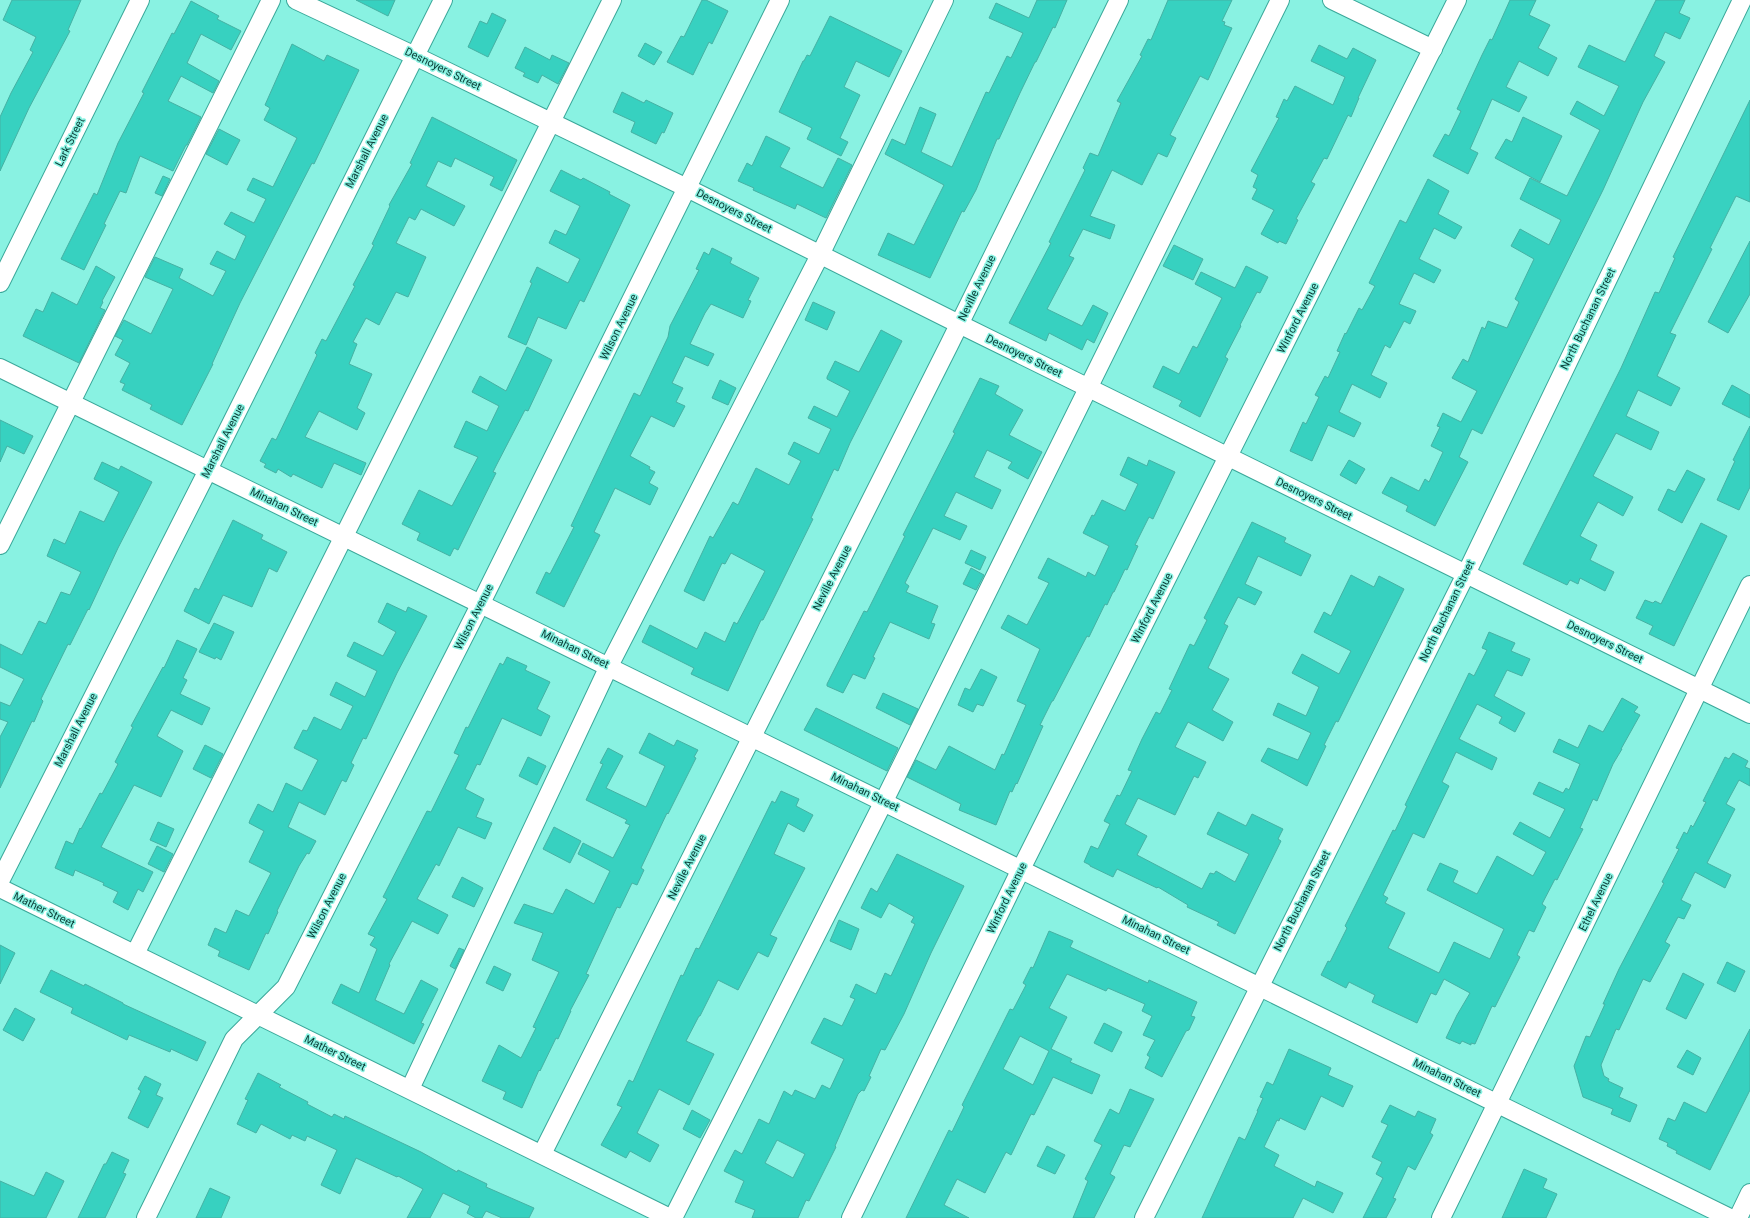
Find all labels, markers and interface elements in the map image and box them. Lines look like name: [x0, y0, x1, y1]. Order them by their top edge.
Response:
street label: Desnoyers Street: [403, 45, 484, 93]
street label: Marshall Avenue: [343, 112, 391, 190]
street label: Lark Street: [53, 115, 88, 169]
street label: Desnoyers Street: [694, 186, 774, 236]
street label: Neville Avenue: [955, 253, 999, 323]
street label: North Buchanan Street: [1558, 266, 1618, 372]
street label: Winford Avenue: [1275, 281, 1321, 355]
street label: Wilson Avenue: [597, 292, 641, 362]
street label: Desnoyers Street: [984, 332, 1065, 380]
street label: Marshall Avenue: [199, 402, 247, 480]
street label: Desnoyers Street: [1274, 475, 1355, 523]
street label: Minahan Street: [248, 485, 321, 529]
street label: Neville Avenue: [810, 543, 854, 613]
street label: North Buchanan Street: [1417, 558, 1477, 664]
street label: Winford Avenue: [1129, 571, 1175, 645]
street label: Wilson Avenue: [452, 582, 496, 652]
street label: Desnoyers Street: [1565, 618, 1646, 666]
street label: Minahan Street: [539, 627, 612, 671]
street label: Marshall Avenue: [52, 691, 100, 769]
street label: Minahan Street: [829, 770, 902, 814]
street label: Neville Avenue: [665, 832, 709, 902]
street label: North Buchanan Street: [1271, 848, 1333, 953]
street label: Winford Avenue: [984, 860, 1030, 936]
street label: Wilson Avenue: [305, 871, 349, 941]
street label: Ethel Avenue: [1576, 871, 1616, 933]
street label: Mather Street: [11, 890, 77, 931]
street label: Minahan Street: [1120, 913, 1193, 957]
street label: Mather Street: [302, 1033, 368, 1074]
street label: Minahan Street: [1411, 1056, 1484, 1100]

